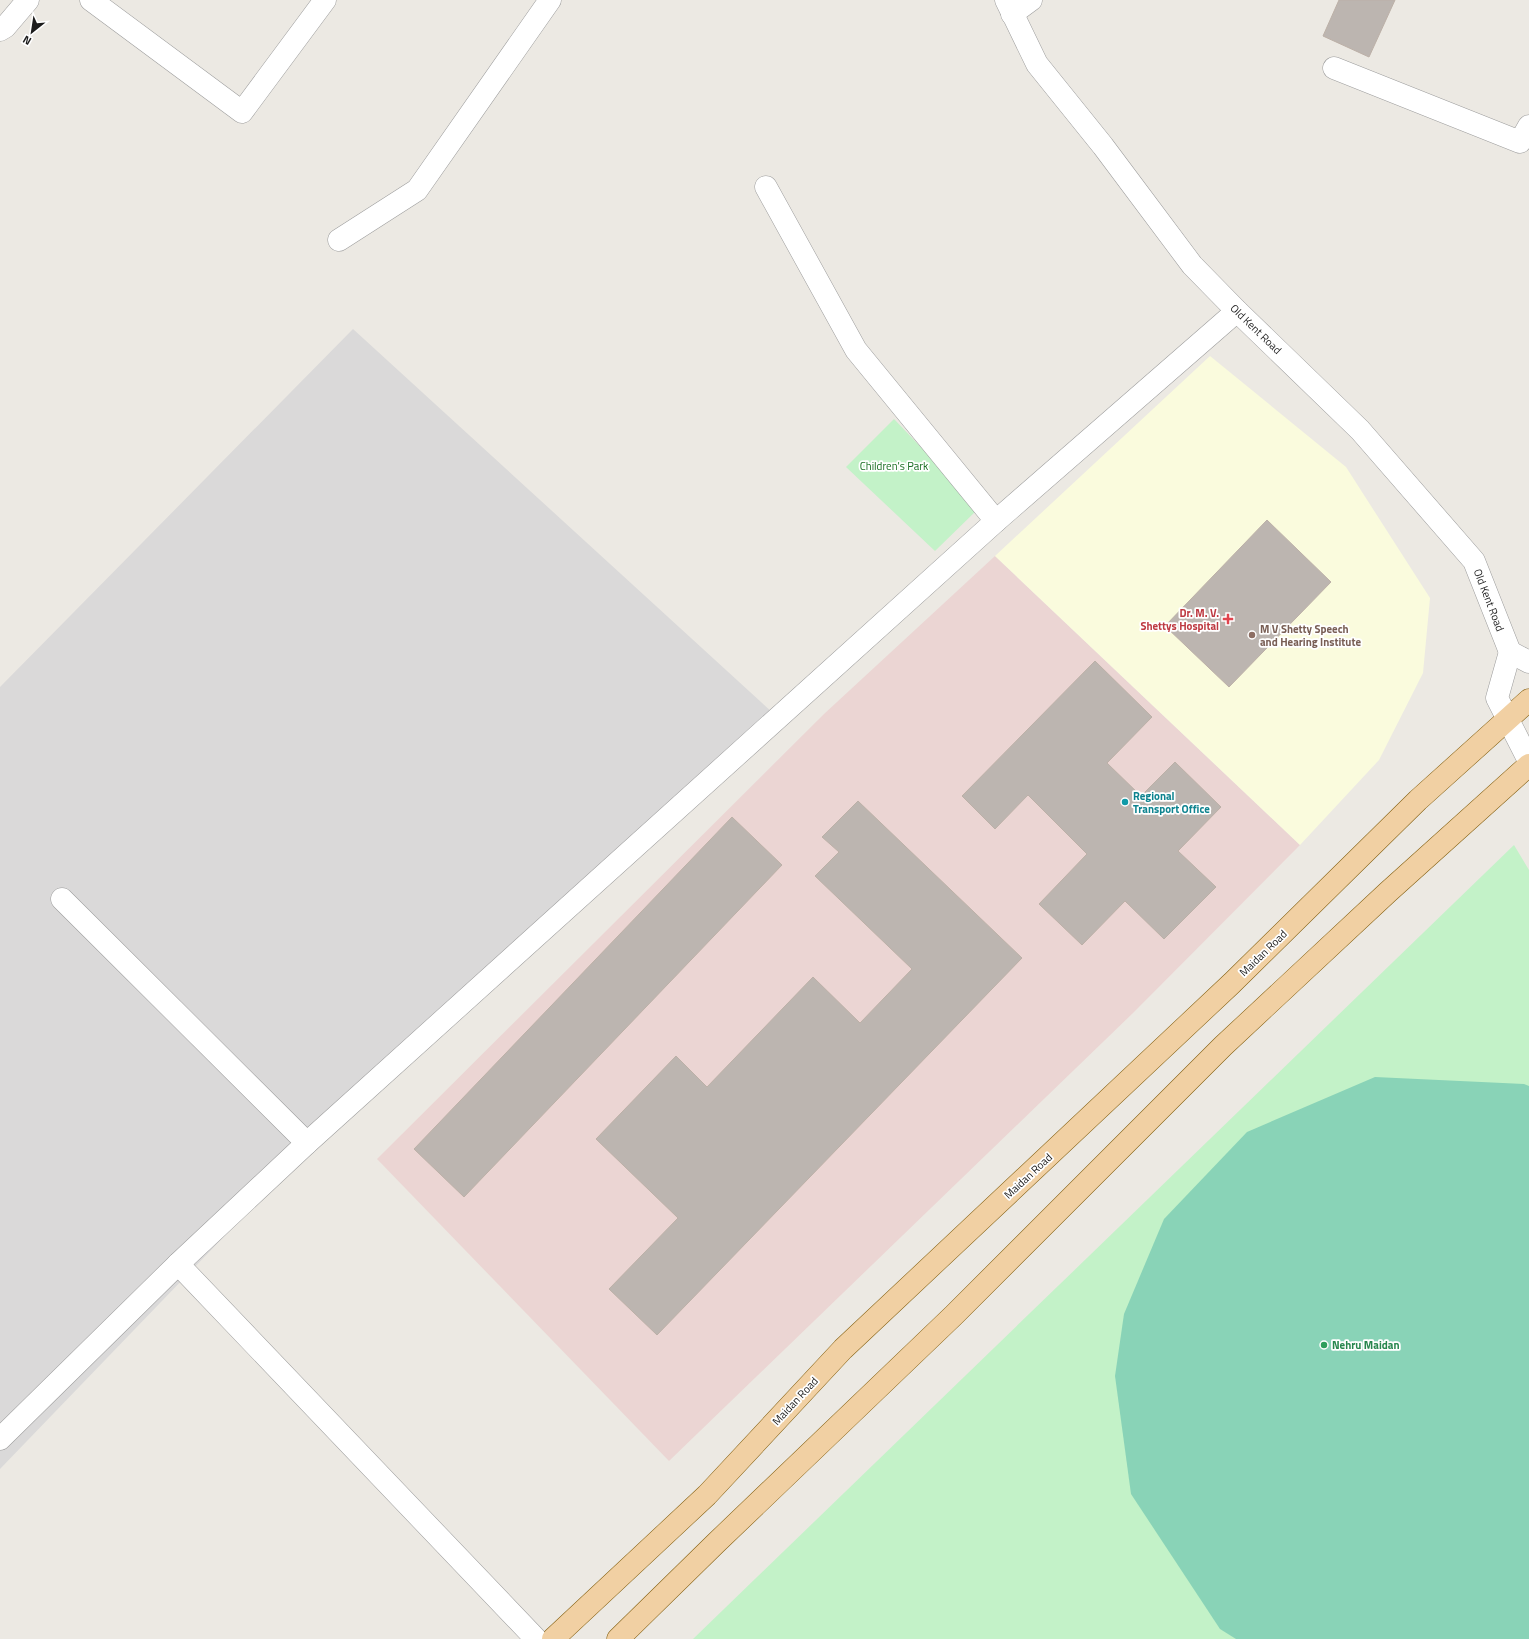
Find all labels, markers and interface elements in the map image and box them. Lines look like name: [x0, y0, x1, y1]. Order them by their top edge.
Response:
north arrow: [12, 12, 52, 52]
text: N: [20, 32, 34, 49]
street label: Old Kent Road: [1227, 300, 1285, 358]
park label: Children's Park: [860, 458, 929, 474]
street label: Old Kent Road: [1470, 566, 1508, 634]
place label: Dr. M. V. Shettys Hospital: [1140, 605, 1219, 634]
marker: Dr. M. V. Shettys Hospital: [1222, 613, 1234, 625]
place label: M V Shetty Speech and Hearing Institute: [1260, 621, 1361, 650]
marker: M V Shetty Speech and Hearing Institute: [1247, 630, 1257, 640]
place label: Regional Transport Office: [1133, 788, 1210, 817]
marker: Regional Transport Office: [1120, 797, 1130, 807]
street label: Maidan Road: [1236, 926, 1290, 980]
street label: Maidan Road: [1000, 1149, 1056, 1203]
place label: Nehru Maidan: [1332, 1337, 1400, 1353]
marker: Nehru Maidan: [1319, 1340, 1329, 1350]
street label: Maidan Road: [768, 1373, 822, 1429]

